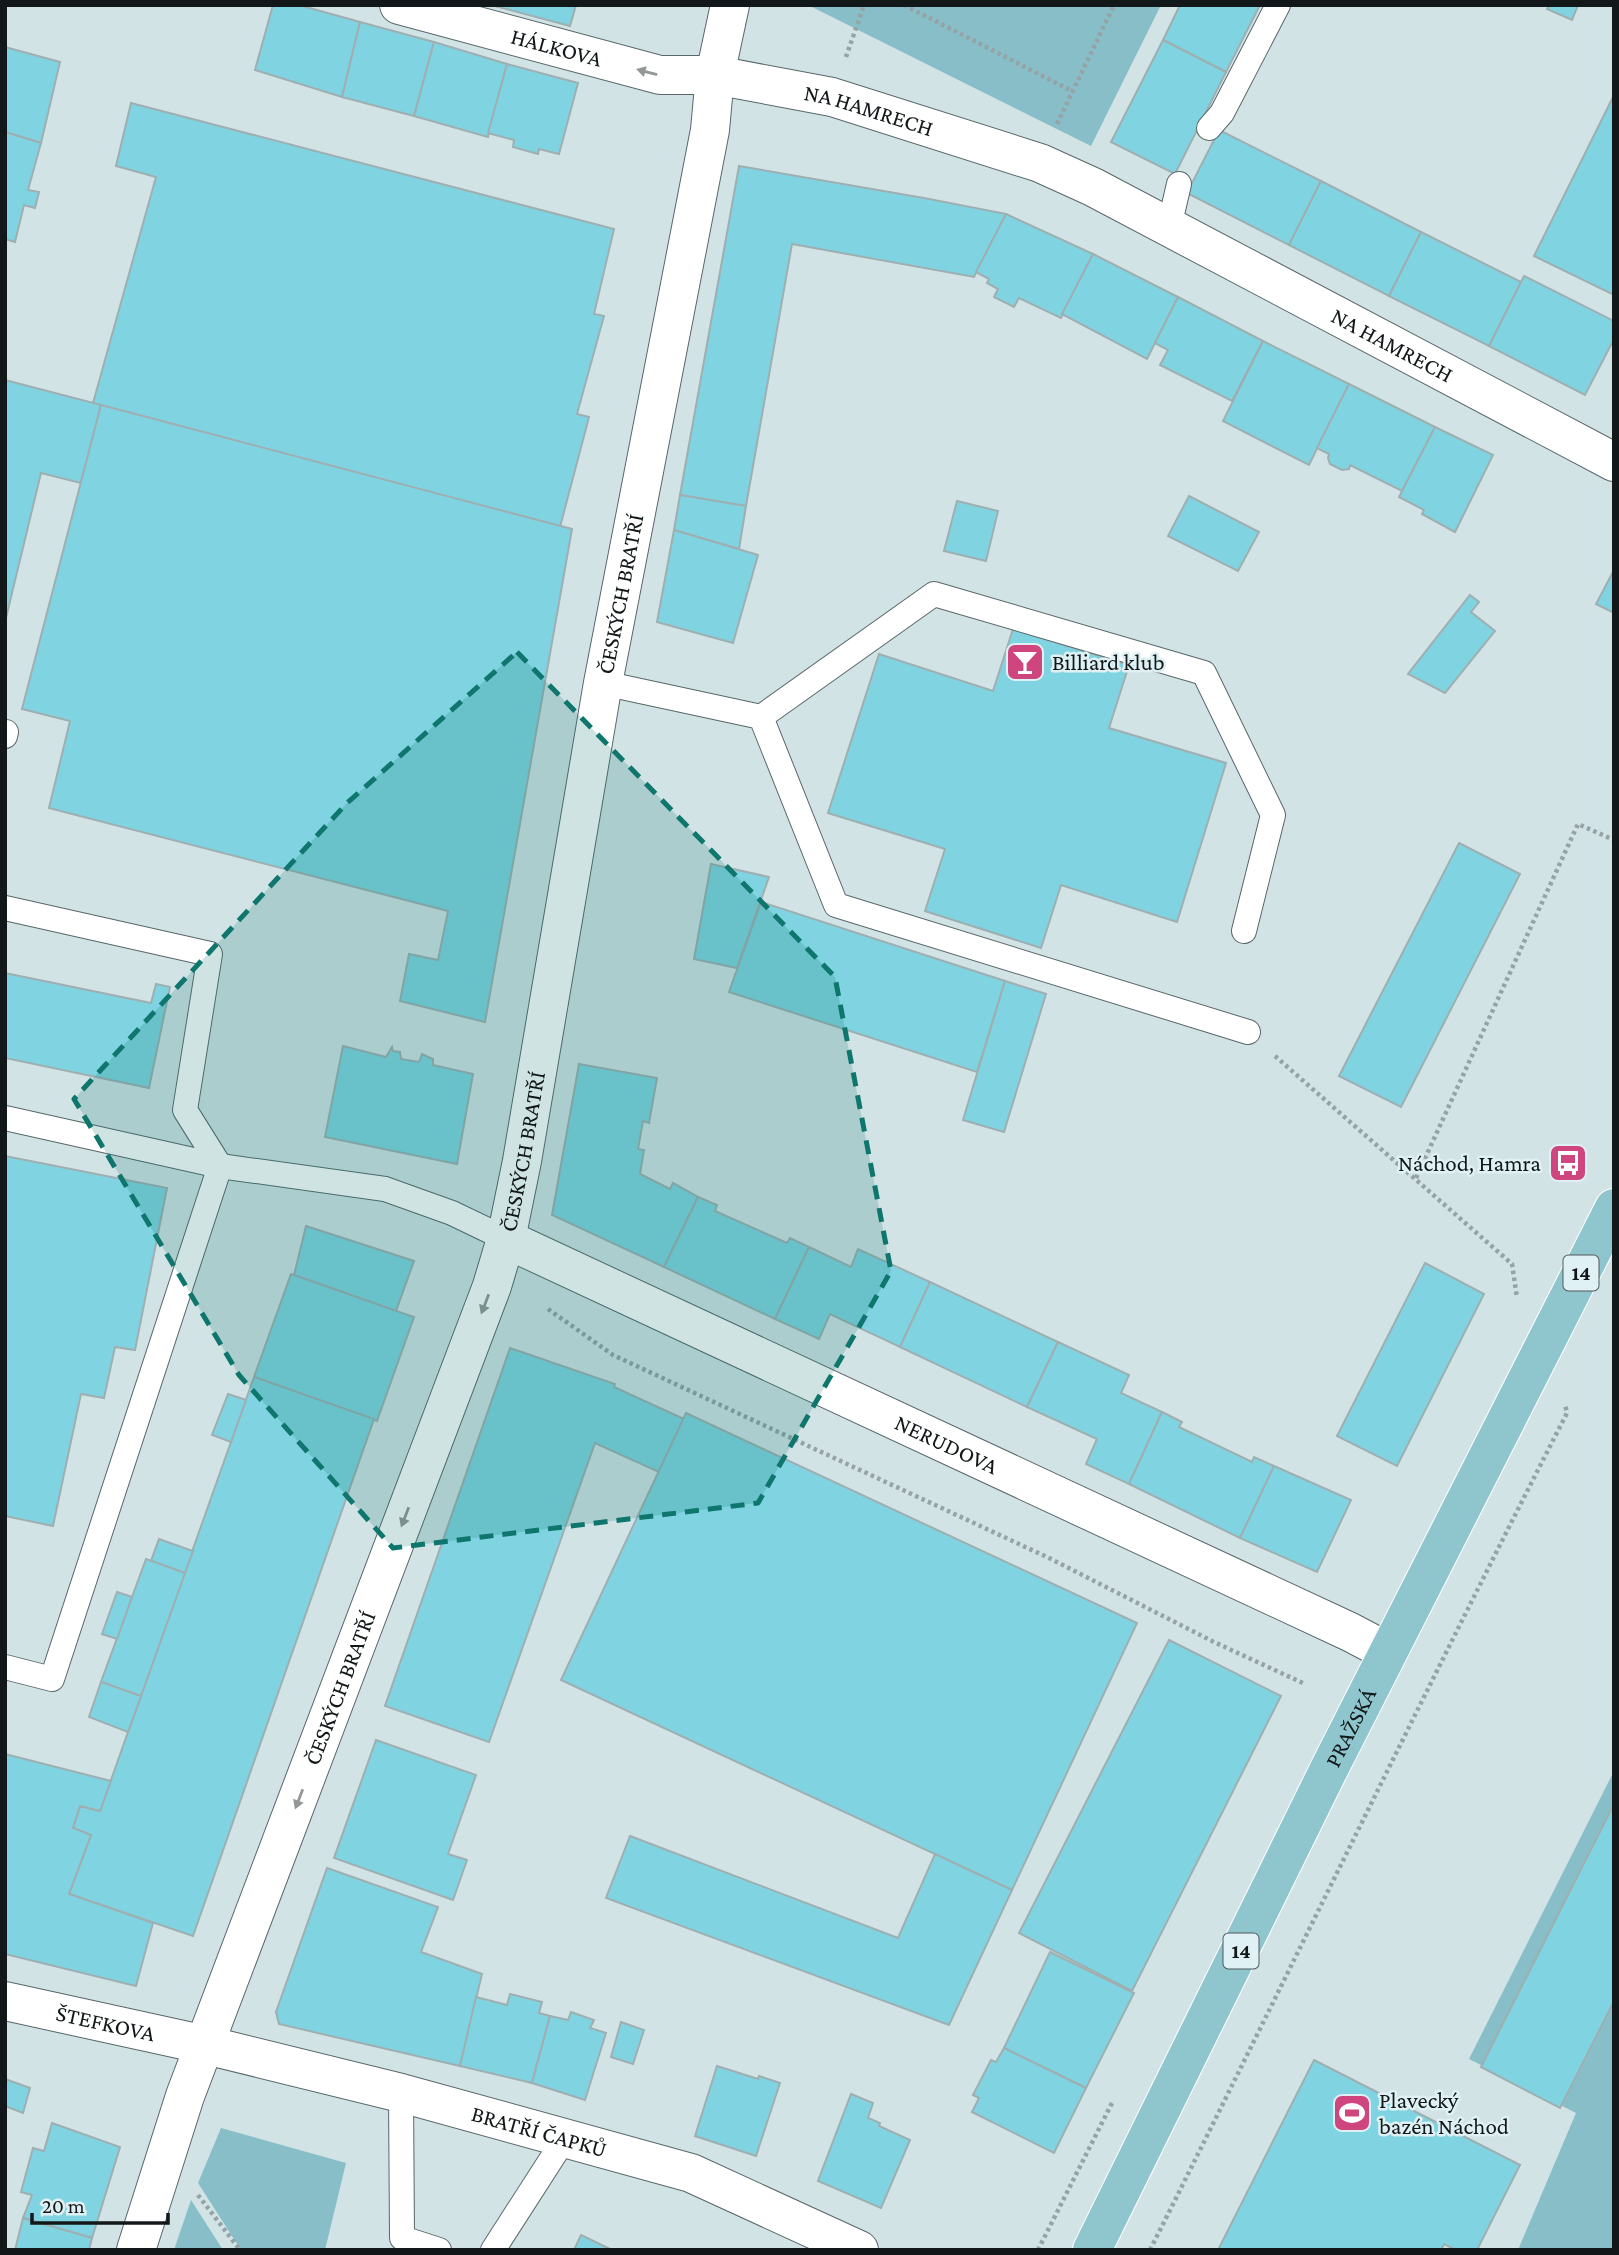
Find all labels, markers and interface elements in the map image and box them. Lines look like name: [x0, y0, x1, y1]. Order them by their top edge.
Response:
street label: HÁLKOVA: [508, 23, 606, 72]
one-way arrow: [636, 66, 658, 77]
street label: NA HAMRECH: [802, 79, 936, 141]
street label: NA HAMRECH: [1327, 302, 1457, 388]
street label: ČESKÝCH BRATŘÍ: [592, 512, 648, 676]
bar icon: Billiard klub: [1004, 641, 1046, 683]
place label: Billiard klub: [1052, 649, 1164, 675]
street label: ČESKÝCH BRATŘÍ: [495, 1069, 550, 1234]
bus stop icon: Náchod, Hamra: [1547, 1142, 1589, 1184]
place label: Náchod, Hamra: [1398, 1150, 1541, 1176]
road number: 14: [1564, 1256, 1598, 1290]
one-way arrow: [480, 1294, 491, 1315]
street label: NERUDOVA: [891, 1409, 1003, 1480]
one-way arrow: [399, 1507, 410, 1528]
street label: ČESKÝCH BRATŘÍ: [299, 1607, 381, 1769]
street label: PRAŽSKÁ: [1319, 1683, 1381, 1771]
one-way arrow: [293, 1788, 304, 1809]
road number: 14: [1224, 1934, 1258, 1968]
street label: ŠTEFKOVA: [54, 2000, 158, 2047]
place label: Plavecký bazén Náchod: [1379, 2087, 1509, 2139]
sports icon: Plavecký bazén Náchod: [1331, 2092, 1373, 2134]
street label: BRATŘÍ ČAPKŮ: [469, 2100, 610, 2162]
scale bar: [32, 2182, 168, 2226]
text: 20 m: [42, 2194, 85, 2218]

